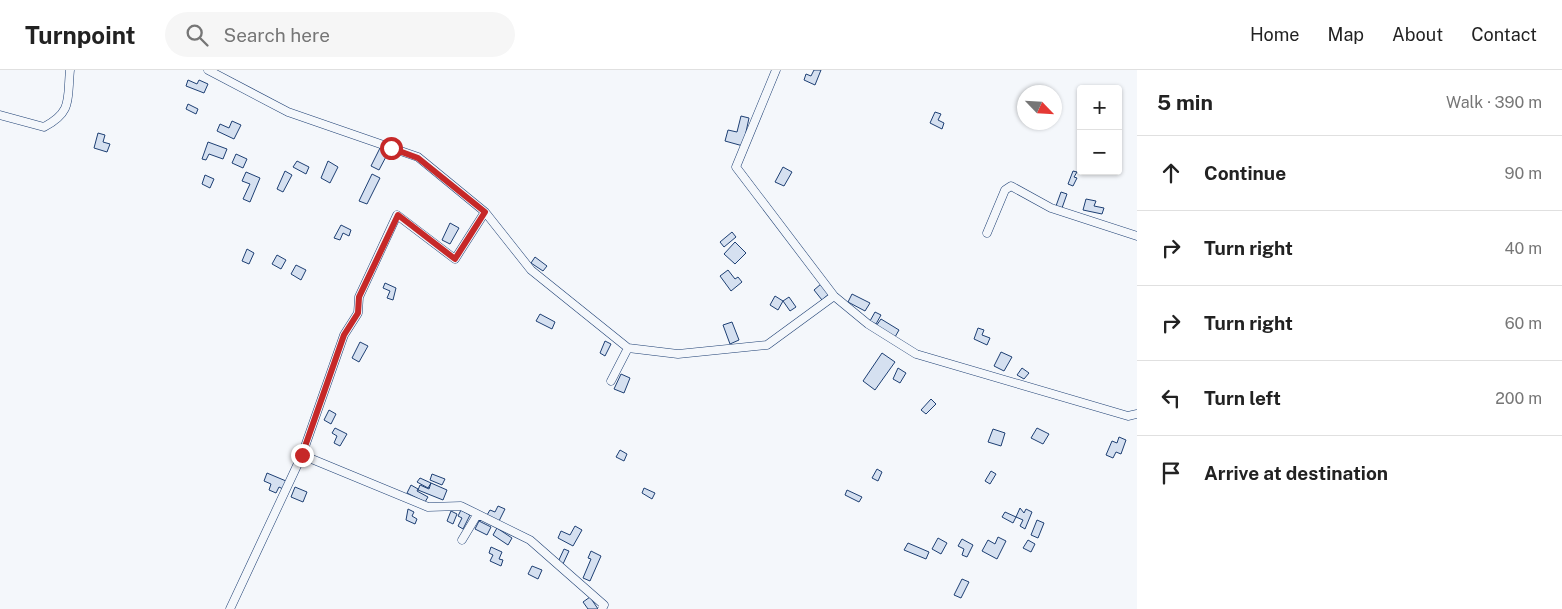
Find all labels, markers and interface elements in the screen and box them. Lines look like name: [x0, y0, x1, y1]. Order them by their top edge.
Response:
search box: [165, 12, 515, 57]
text: Turnpoint: [25, 21, 135, 49]
icon: search: [183, 21, 211, 49]
text: Search here: [223, 24, 330, 46]
text: Home: [1250, 24, 1300, 45]
text: Map: [1328, 24, 1364, 45]
text: About: [1392, 24, 1443, 45]
text: Contact: [1471, 24, 1537, 45]
north arrow: [1017, 85, 1062, 130]
map controls: [1077, 85, 1122, 175]
button: +: [1077, 85, 1122, 130]
text: 5 min: [1157, 90, 1213, 115]
text: Walk · 390 m: [1446, 93, 1542, 112]
button: −: [1077, 130, 1122, 175]
route start: [380, 137, 403, 160]
icon: ahead: [1157, 159, 1185, 187]
text: Continue: [1204, 162, 1286, 184]
text: 90 m: [1505, 164, 1542, 183]
icon: right: [1157, 234, 1185, 262]
text: Turn right: [1204, 237, 1293, 259]
text: 40 m: [1504, 239, 1542, 258]
icon: right: [1157, 309, 1185, 337]
text: Turn right: [1204, 312, 1293, 334]
text: 60 m: [1505, 314, 1542, 333]
icon: left: [1157, 384, 1185, 412]
text: Turn left: [1204, 387, 1281, 409]
text: 200 m: [1495, 389, 1542, 408]
route end: [291, 444, 314, 467]
icon: arrive: [1157, 459, 1185, 487]
text: Arrive at destination: [1204, 462, 1388, 484]

